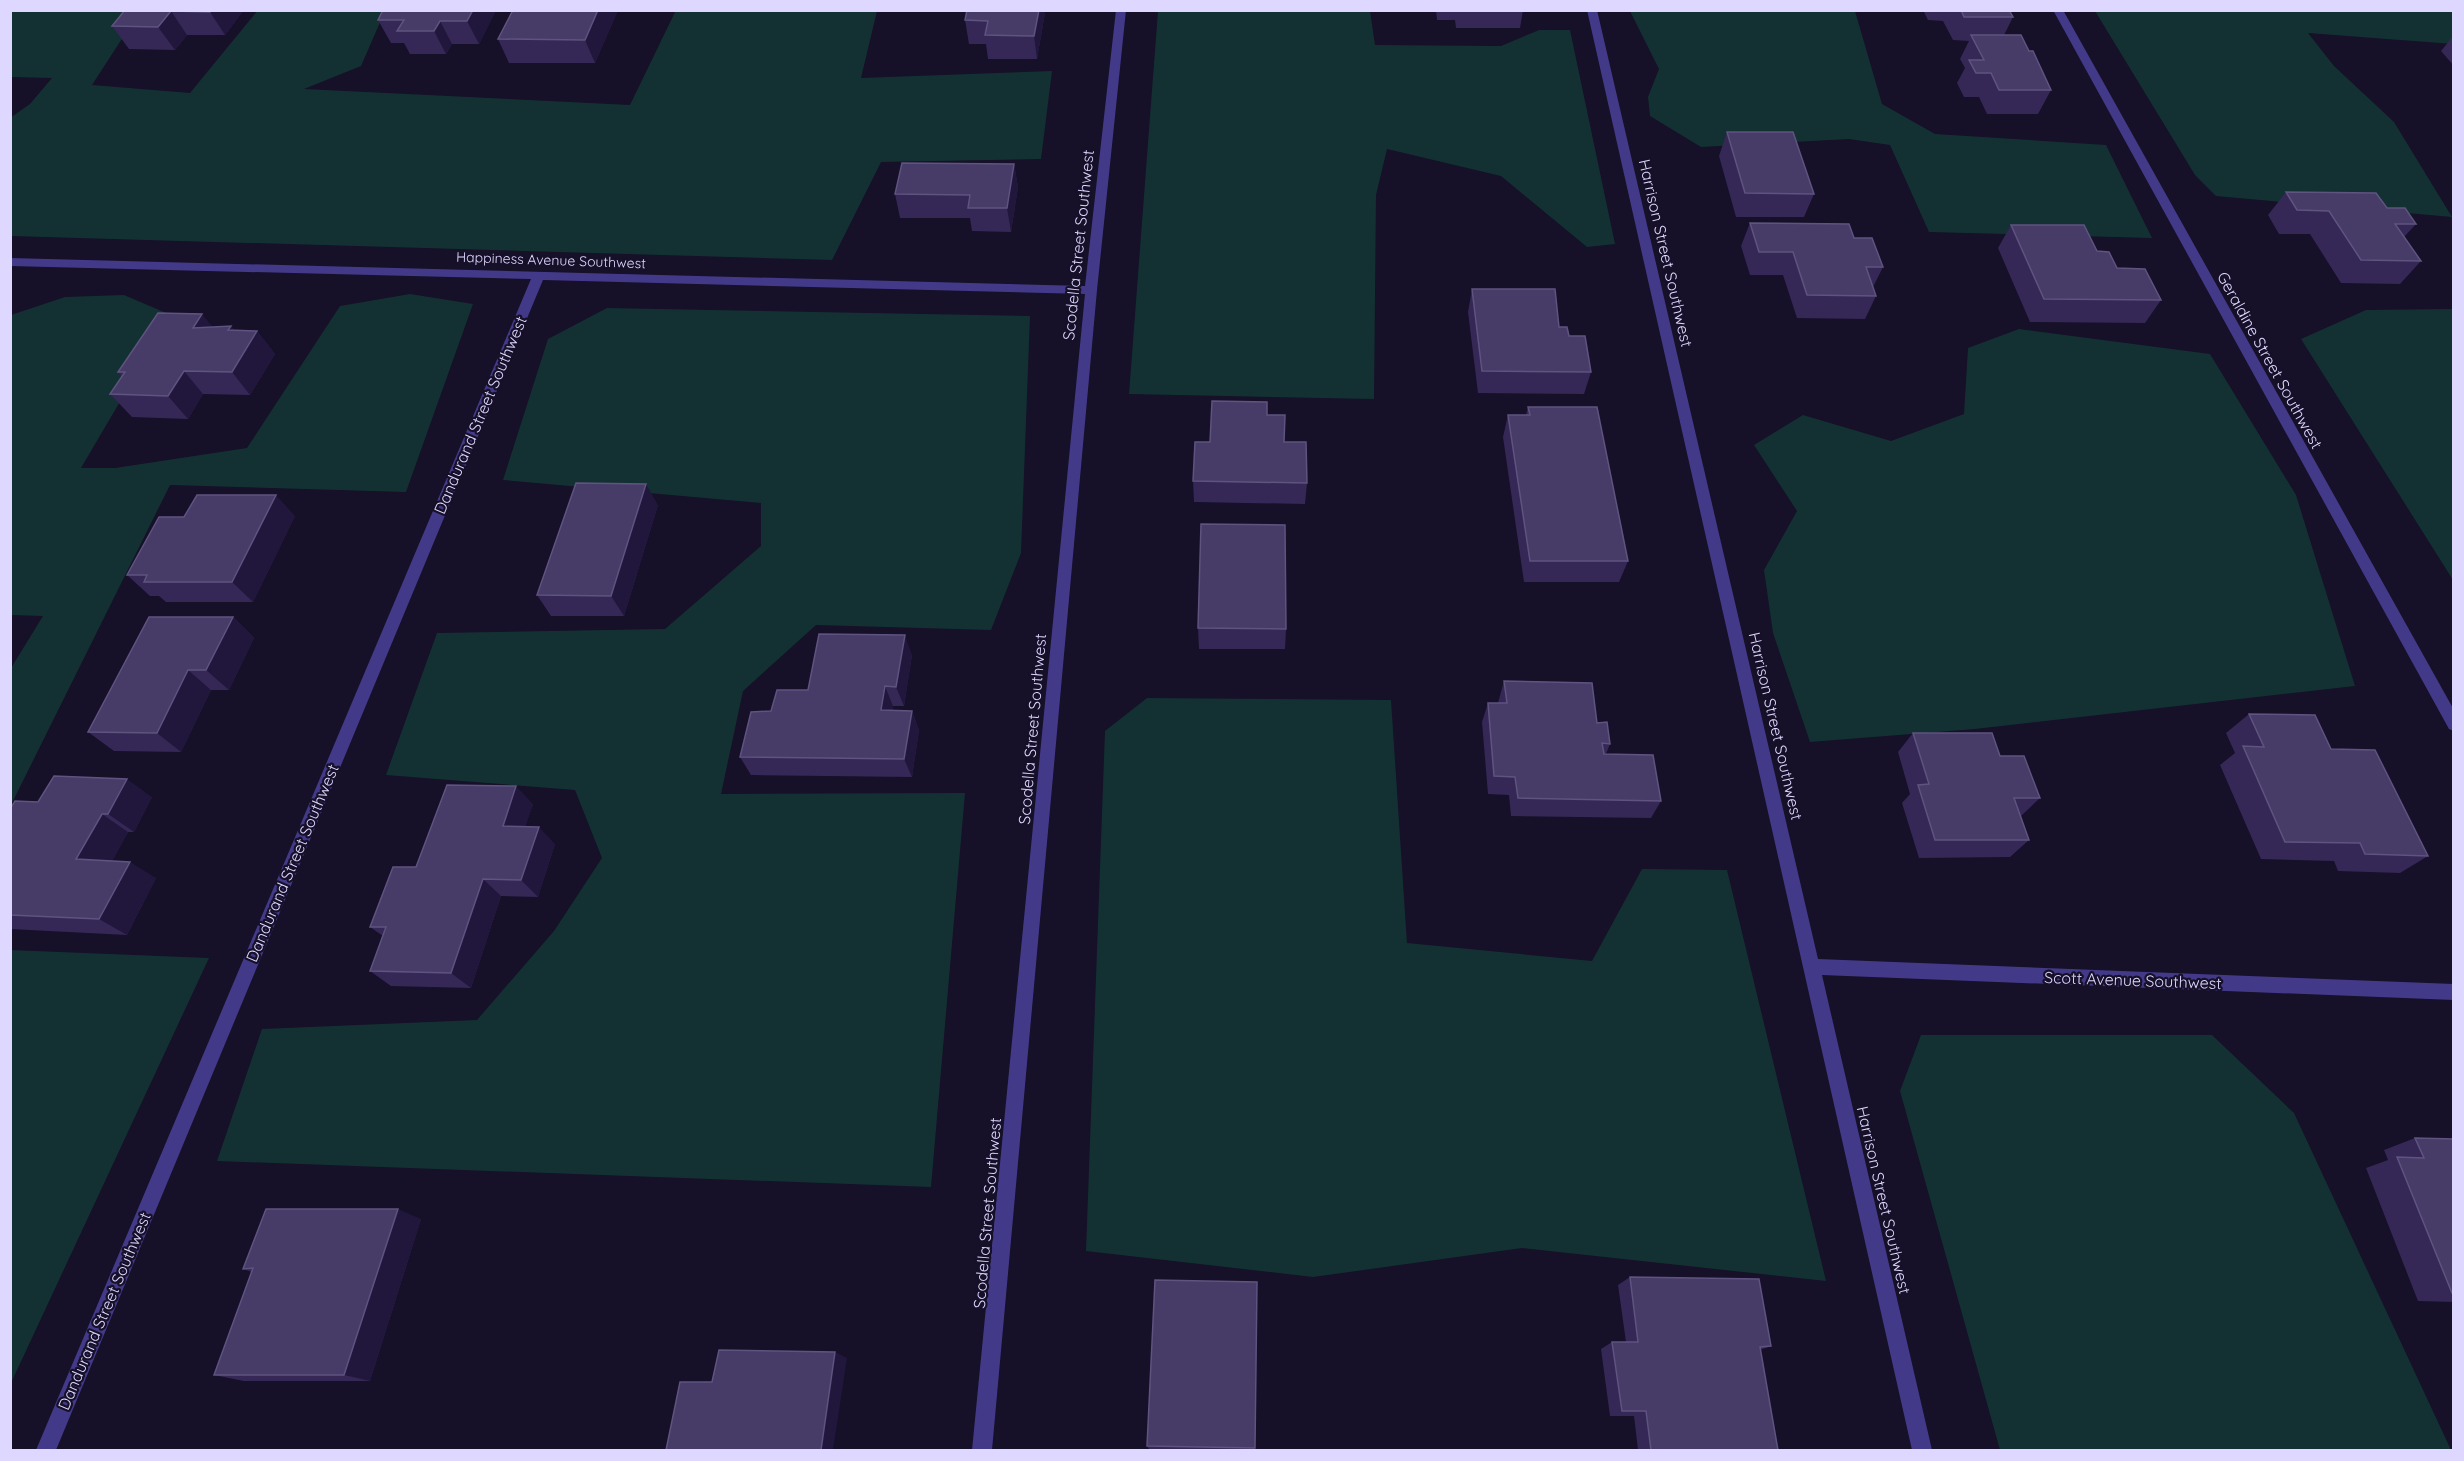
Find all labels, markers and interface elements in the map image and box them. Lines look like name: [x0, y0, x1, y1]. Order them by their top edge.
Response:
street label: Scodella Street Southwest: [1058, 149, 1098, 341]
street label: Harrison Street Southwest: [1635, 157, 1697, 349]
street label: Happiness Avenue Southwest: [456, 248, 646, 272]
street label: Geraldine Street Southwest: [2213, 268, 2327, 452]
street label: Dandurand Street Southwest: [429, 313, 531, 517]
street label: Harrison Street Southwest: [1745, 630, 1807, 822]
street label: Scodella Street Southwest: [1014, 633, 1050, 825]
street label: Dandurand Street Southwest: [241, 761, 343, 965]
street label: Scott Avenue Southwest: [2044, 967, 2222, 993]
street label: Harrison Street Southwest: [1853, 1104, 1915, 1296]
street label: Scodella Street Southwest: [969, 1117, 1005, 1309]
street label: Dandurand Street Southwest: [53, 1209, 155, 1413]

